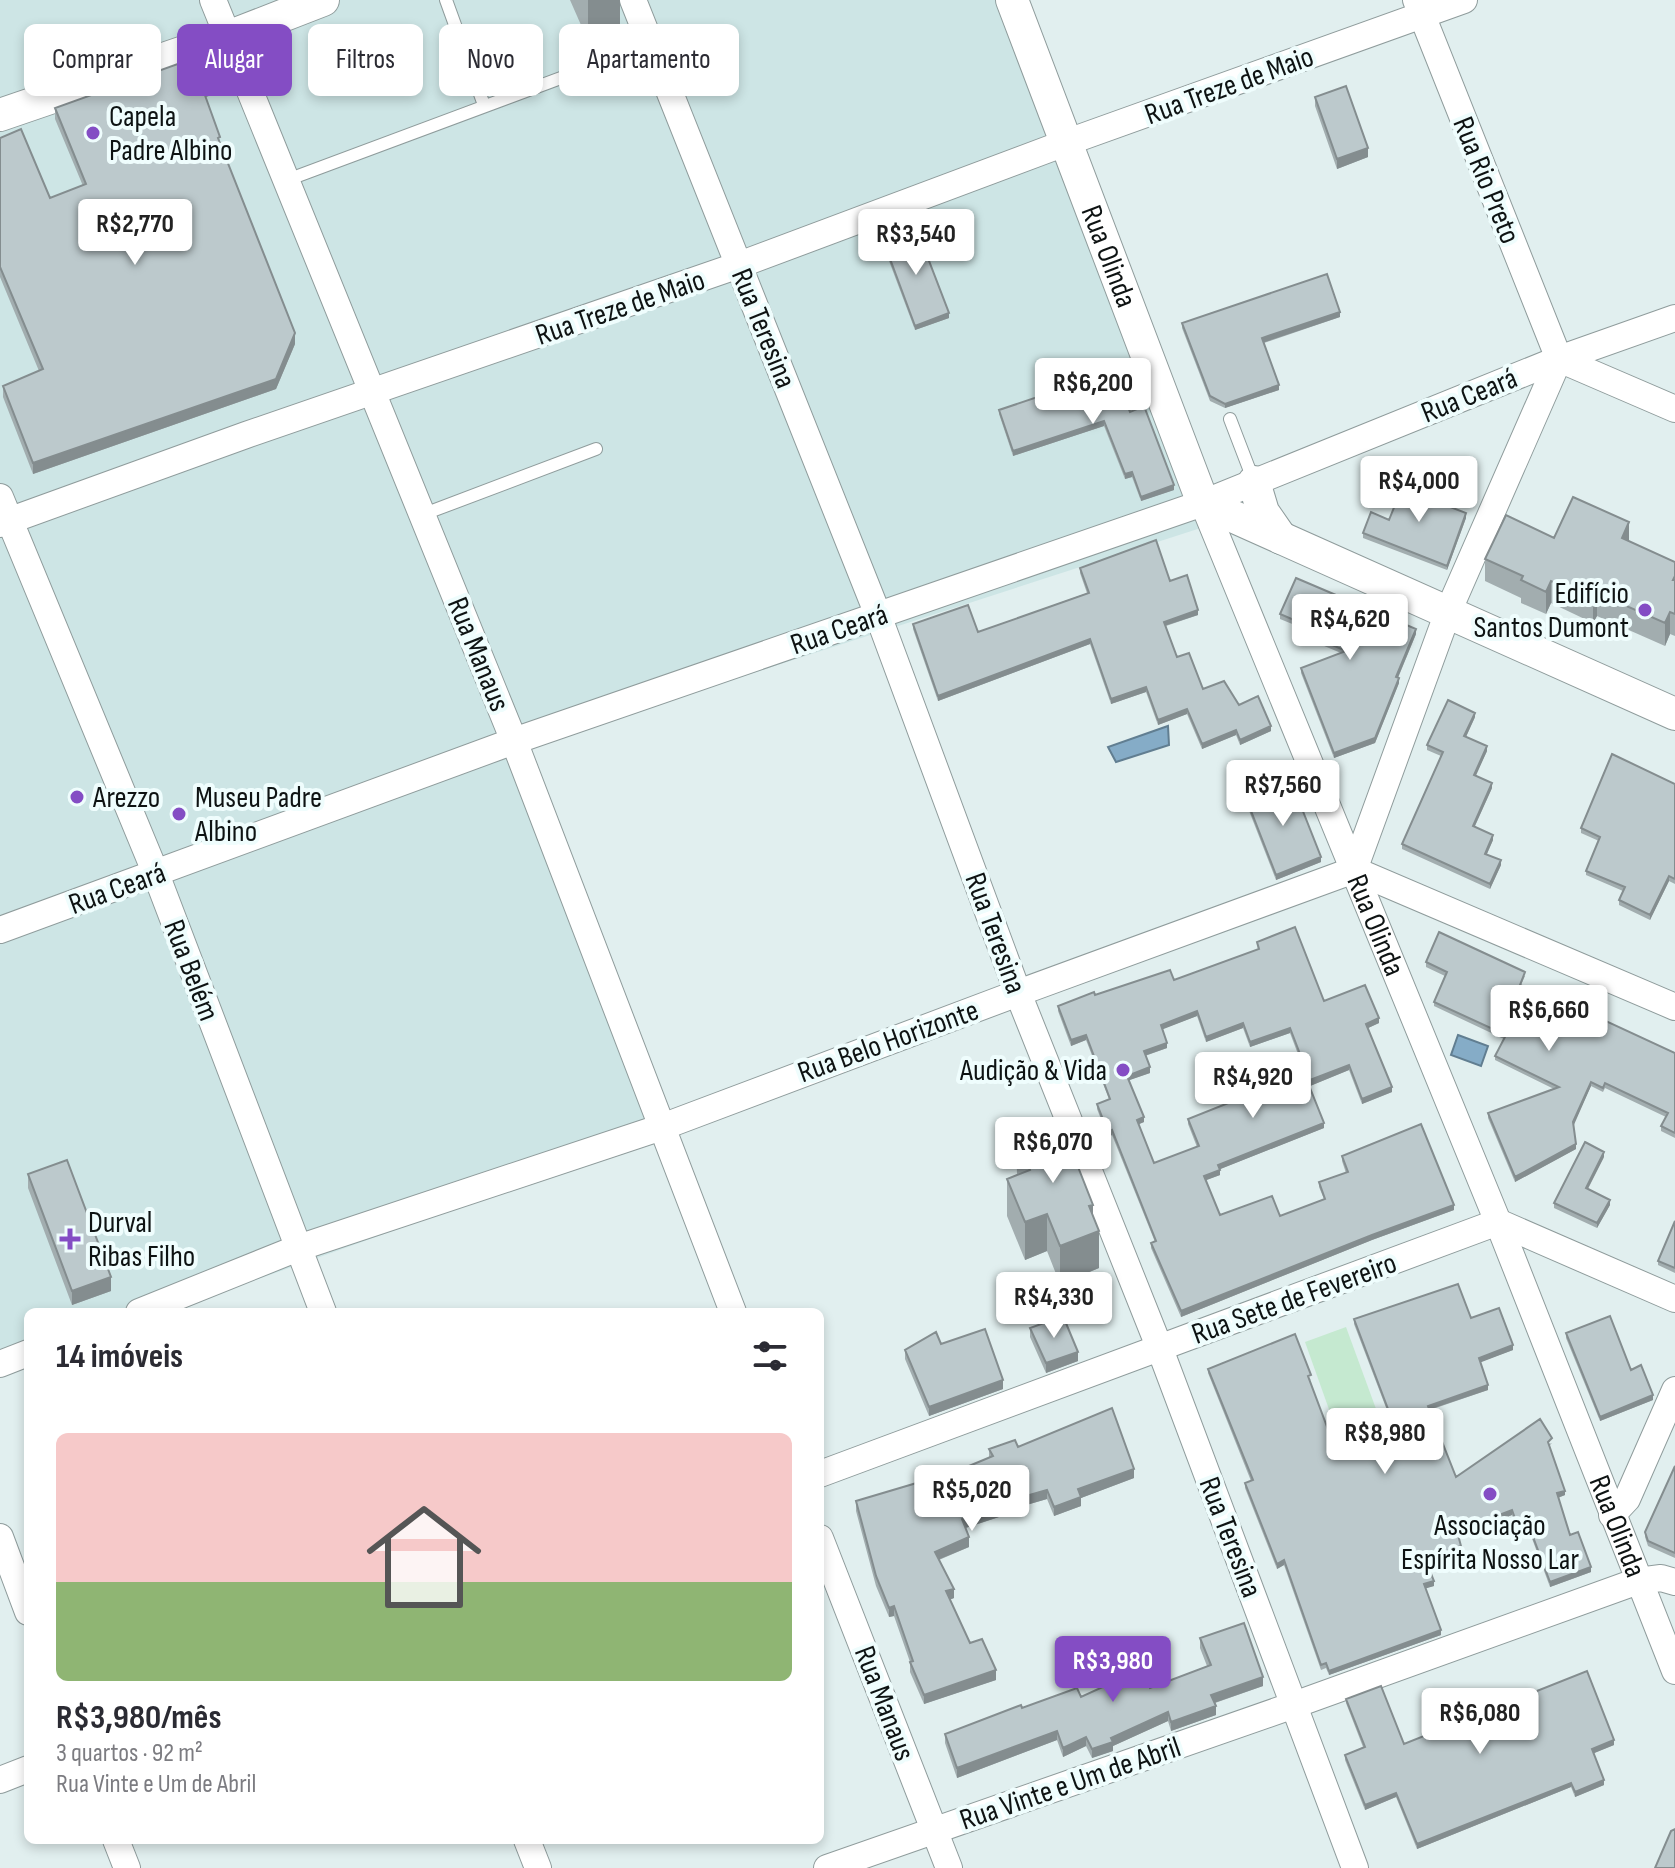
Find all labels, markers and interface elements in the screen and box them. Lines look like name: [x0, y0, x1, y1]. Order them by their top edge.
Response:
chip: Comprar: [24, 24, 161, 96]
chip: Alugar: [177, 24, 292, 96]
chip: Filtros: [308, 24, 423, 96]
chip: Novo: [439, 24, 543, 96]
chip: Apartamento: [559, 24, 739, 96]
street label: Rua Treze de Maio: [1140, 39, 1319, 133]
place label: Capela Padre Albino: [109, 99, 232, 169]
street label: Rua Rio Preto: [1444, 112, 1528, 249]
marker: Capela Padre Albino: [84, 124, 102, 142]
pin: R$2,770: [61, 199, 209, 267]
street label: Rua Olinda: [1073, 200, 1144, 313]
text: R$2,770: [96, 209, 174, 240]
pin: R$3,540: [842, 209, 990, 277]
text: R$3,540: [876, 219, 956, 250]
street label: Rua Treze de Maio: [531, 262, 710, 354]
street label: Rua Teresina: [723, 263, 803, 393]
pin: R$6,200: [1019, 358, 1167, 426]
street label: Rua Ceará: [1416, 360, 1523, 431]
text: R$6,200: [1053, 368, 1133, 399]
pin: R$4,000: [1345, 456, 1493, 524]
text: R$4,000: [1378, 466, 1460, 497]
place label: Edifício Santos Dumont: [1473, 576, 1629, 646]
street label: Rua Manaus: [439, 592, 517, 717]
pin: R$4,620: [1276, 594, 1424, 662]
street label: Rua Ceará: [786, 597, 893, 663]
marker: Edifício Santos Dumont: [1636, 601, 1654, 619]
text: R$4,620: [1310, 604, 1390, 635]
pin: R$7,560: [1209, 760, 1357, 828]
text: R$7,560: [1244, 770, 1322, 801]
place label: Arezzo: [92, 780, 160, 816]
place label: Museu Padre Albino: [194, 780, 322, 850]
marker: Arezzo: [68, 788, 86, 806]
marker: Museu Padre Albino: [170, 805, 188, 823]
street label: Rua Ceará: [64, 855, 171, 923]
street label: Rua Teresina: [957, 868, 1034, 999]
street label: Rua Olinda: [1338, 869, 1412, 981]
street label: Rua Belém: [155, 915, 227, 1026]
pin: R$6,660: [1475, 985, 1623, 1053]
street label: Rua Belo Horizonte: [793, 993, 984, 1091]
text: R$6,660: [1509, 995, 1589, 1026]
pin: R$4,920: [1179, 1052, 1327, 1120]
place label: Audição & Vida: [959, 1053, 1107, 1089]
marker: Audição & Vida: [1114, 1061, 1132, 1079]
text: R$4,920: [1213, 1062, 1293, 1093]
pin: R$6,070: [979, 1117, 1127, 1185]
text: R$6,070: [1013, 1127, 1093, 1158]
place label: Durval Ribas Filho: [88, 1205, 195, 1275]
marker: Durval Ribas Filho: [59, 1228, 81, 1250]
street label: Rua Sete de Fevereiro: [1187, 1245, 1402, 1353]
pin: R$4,330: [980, 1272, 1128, 1340]
text: R$4,330: [1014, 1282, 1094, 1313]
icon: filters: [748, 1334, 792, 1378]
text: 14 imóveis: [56, 1336, 183, 1377]
pin: R$8,980: [1311, 1408, 1459, 1476]
text: R$8,980: [1344, 1418, 1426, 1449]
pin: R$5,020: [898, 1465, 1046, 1533]
street label: Rua Olinda: [1581, 1470, 1653, 1582]
street label: Rua Teresina: [1191, 1472, 1269, 1603]
text: R$5,020: [932, 1475, 1012, 1506]
icon: home: [352, 1485, 496, 1629]
marker: Associação Espírita Nosso Lar: [1481, 1485, 1499, 1503]
place label: Associação Espírita Nosso Lar: [1401, 1508, 1579, 1578]
pin: R$3,980: [1039, 1636, 1187, 1704]
street label: Rua Manaus: [846, 1641, 922, 1766]
text: R$3,980: [1073, 1646, 1153, 1677]
pin: R$6,080: [1406, 1688, 1554, 1756]
text: R$3,980/mês: [56, 1697, 221, 1738]
text: R$6,080: [1440, 1698, 1520, 1729]
street label: Rua Vinte e Um de Abril: [955, 1729, 1185, 1839]
text: 3 quartos · 92 m²: [56, 1738, 203, 1769]
text: Rua Vinte e Um de Abril: [56, 1769, 256, 1800]

